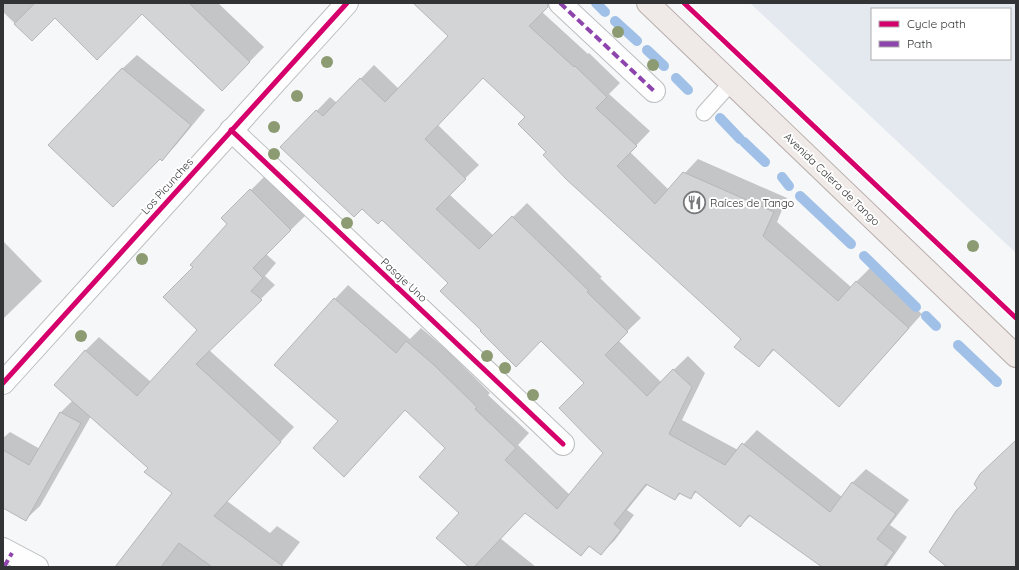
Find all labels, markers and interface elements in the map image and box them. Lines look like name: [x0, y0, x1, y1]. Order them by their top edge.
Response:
legend: [871, 8, 1011, 60]
text: Cycle path: [907, 16, 966, 31]
text: Path: [907, 36, 932, 51]
street label: Avenida Calera de Tango: [781, 130, 883, 229]
street label: Los Picunches: [138, 155, 196, 217]
restaurant icon: Raíces de Tango: [682, 190, 708, 216]
place label: Raíces de Tango: [710, 196, 795, 210]
street label: Pasaje Uno: [378, 255, 430, 305]

